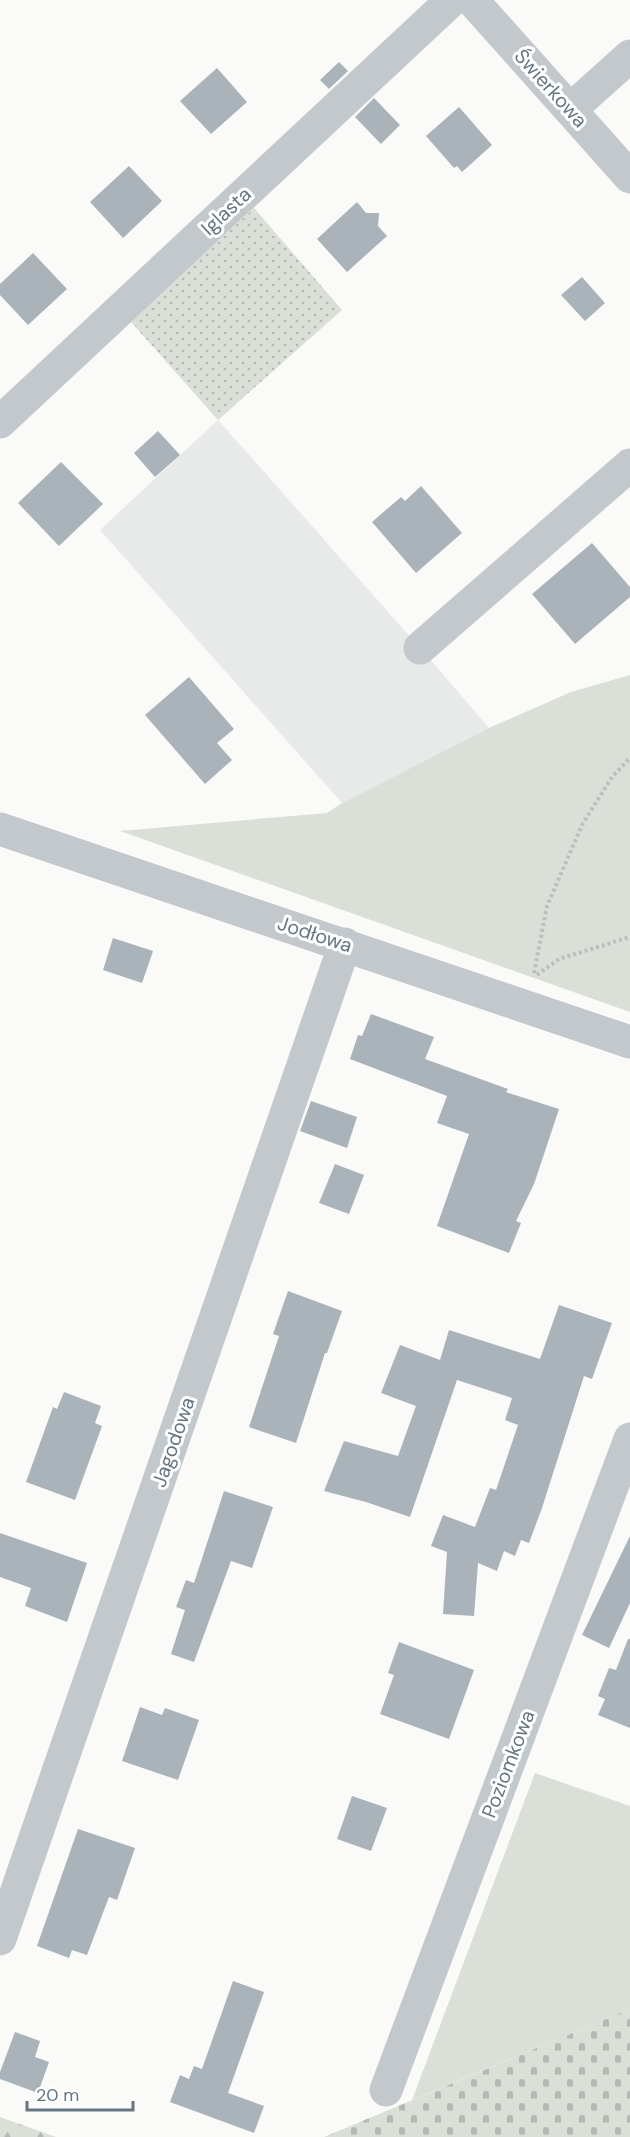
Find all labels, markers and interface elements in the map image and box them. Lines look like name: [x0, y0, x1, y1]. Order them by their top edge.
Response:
street label: Świerkowa: [509, 43, 593, 133]
street label: Iglasta: [195, 181, 257, 241]
street label: Jodłowa: [275, 910, 355, 958]
street label: Jagodowa: [146, 1394, 200, 1490]
street label: Poziomkowa: [476, 1707, 540, 1821]
scale bar: [27, 2074, 134, 2112]
text: 20 m: [36, 2083, 79, 2107]

